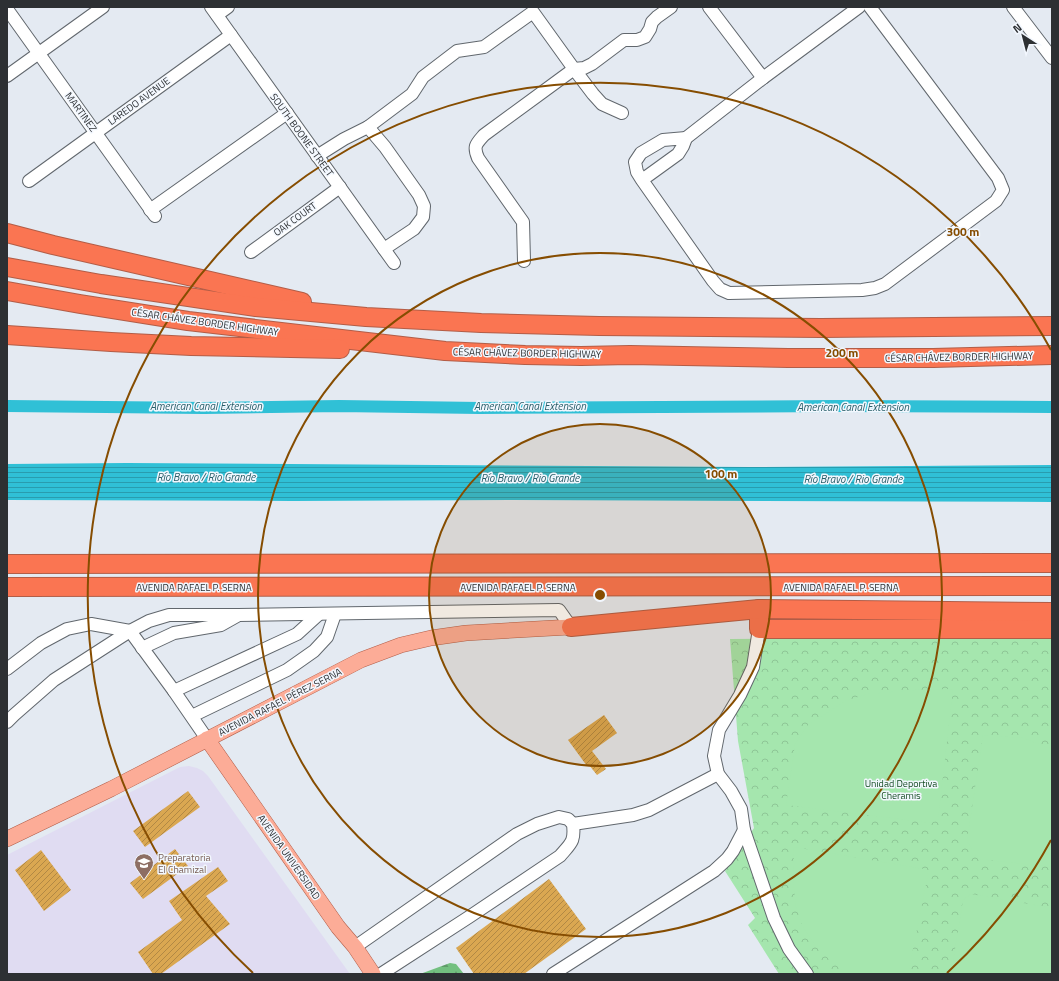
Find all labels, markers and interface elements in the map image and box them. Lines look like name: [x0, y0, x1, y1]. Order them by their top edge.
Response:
north arrow: [1003, 16, 1043, 56]
text: N: [1009, 19, 1025, 37]
street label: LAREDO AVENUE: [105, 73, 173, 129]
street label: MARTINEZ: [61, 89, 101, 135]
street label: SOUTH BOONE STREET: [267, 90, 338, 180]
street label: OAK COURT: [270, 198, 320, 240]
text: 300 m: [947, 222, 979, 241]
street label: CÉSAR CHÁVEZ BORDER HIGHWAY: [131, 304, 280, 340]
text: 200 m: [826, 343, 858, 362]
street label: CÉSAR CHÁVEZ BORDER HIGHWAY: [453, 344, 602, 362]
street label: CÉSAR CHÁVEZ BORDER HIGHWAY: [885, 348, 1034, 366]
water label: American Canal Extension: [150, 398, 263, 414]
water label: American Canal Extension: [474, 398, 587, 414]
water label: American Canal Extension: [797, 399, 910, 415]
text: 100 m: [705, 464, 737, 483]
water label: Río Bravo / Rio Grande: [157, 469, 256, 485]
water label: Río Bravo / Rio Grande: [481, 470, 580, 486]
water label: Río Bravo / Rio Grande: [804, 471, 903, 487]
street label: AVENIDA RAFAEL P. SERNA: [136, 580, 252, 595]
street label: AVENIDA RAFAEL P. SERNA: [460, 580, 576, 595]
street label: AVENIDA RAFAEL P. SERNA: [783, 580, 899, 595]
centre of rings: [593, 588, 607, 602]
street label: AVENIDA RAFAEL PÉREZ SERNA: [216, 664, 344, 740]
park label: Unidad Deportiva Cheramis: [865, 776, 937, 803]
street label: AVENIDA UNIVERSIDAD: [254, 812, 324, 902]
place label: Preparatoria El Chamizal: [158, 850, 211, 877]
school or university icon: Preparatoria El Chamizal: [133, 852, 155, 880]

